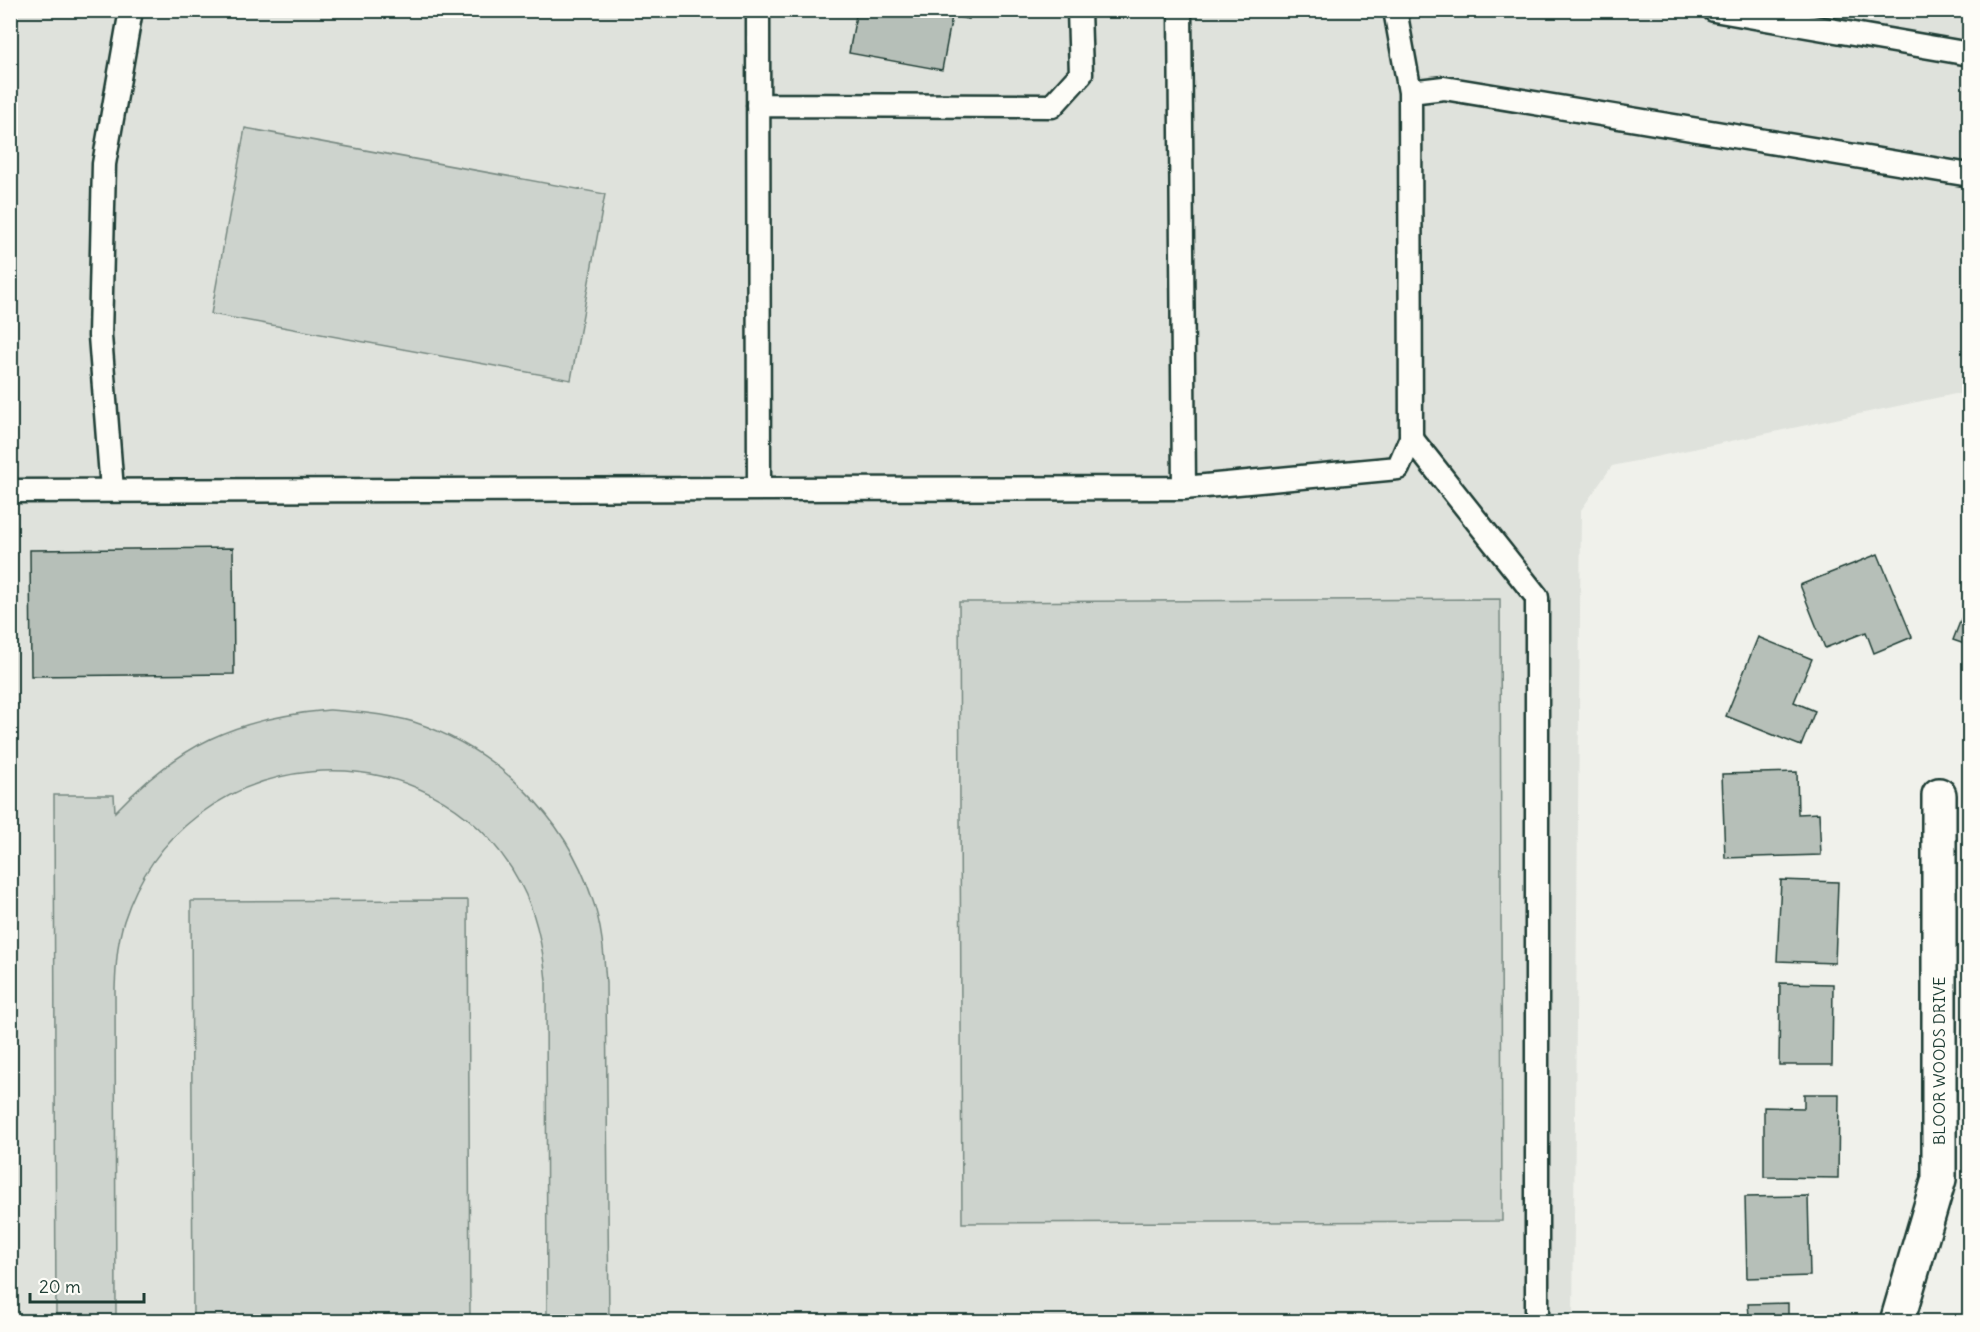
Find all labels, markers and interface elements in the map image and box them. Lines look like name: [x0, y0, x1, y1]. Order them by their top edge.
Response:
street label: BLOOR WOODS DRIVE: [1929, 977, 1949, 1145]
scale bar: [30, 1266, 144, 1304]
text: 20 m: [39, 1275, 81, 1298]

